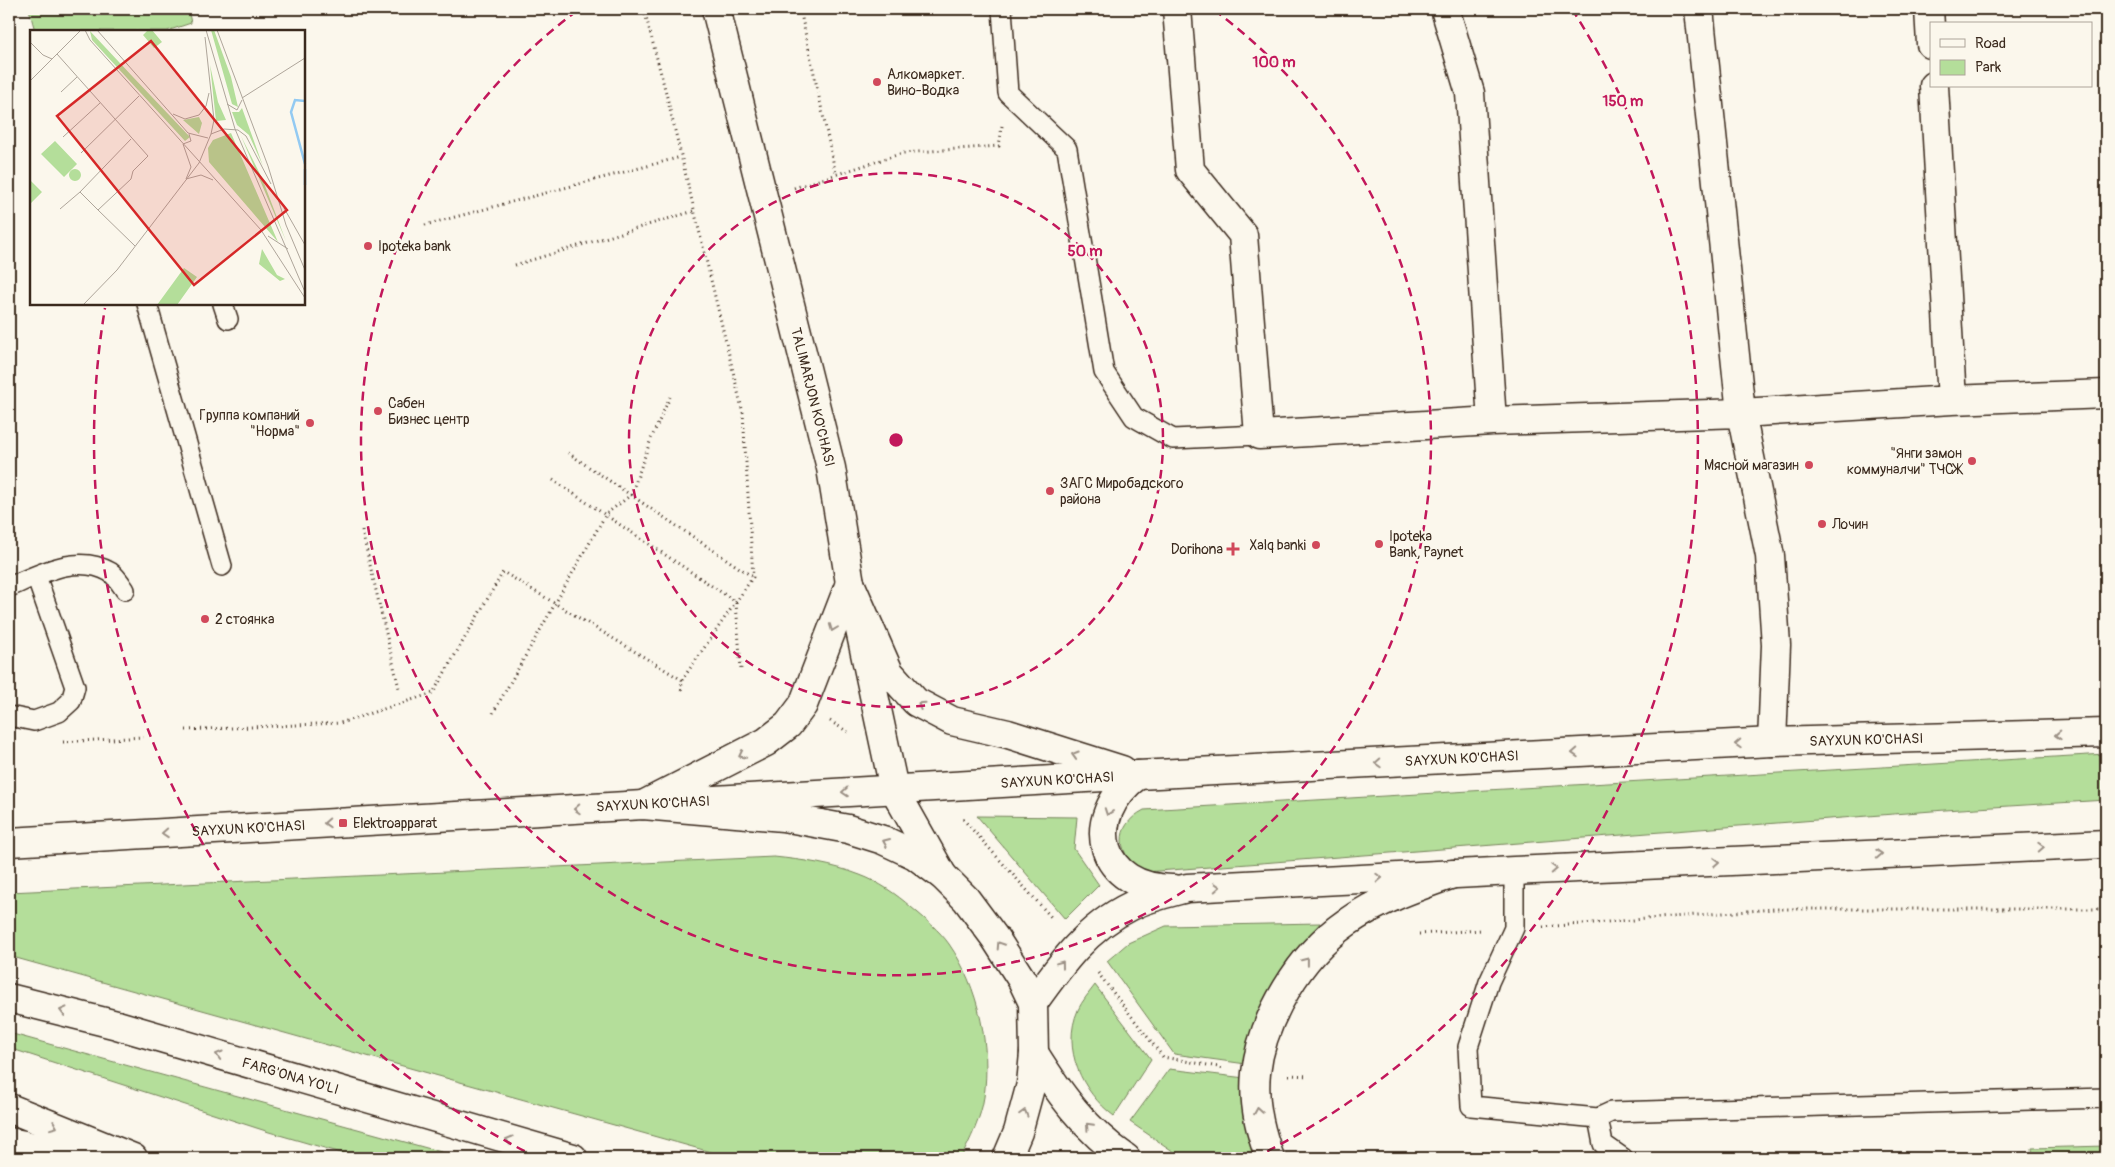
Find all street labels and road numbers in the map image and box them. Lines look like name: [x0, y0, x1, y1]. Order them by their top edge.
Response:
street label: TALIMARJON KO'CHASI: [788, 326, 839, 468]
street label: SAYXUN KO'CHASI: [1809, 729, 1924, 749]
street label: SAYXUN KO'CHASI: [1404, 747, 1519, 770]
street label: SAYXUN KO'CHASI: [1000, 768, 1115, 792]
street label: SAYXUN KO'CHASI: [596, 793, 710, 815]
street label: SAYXUN KO'CHASI: [191, 816, 306, 840]
street label: FARG'ONA YO'LI: [240, 1053, 341, 1098]

